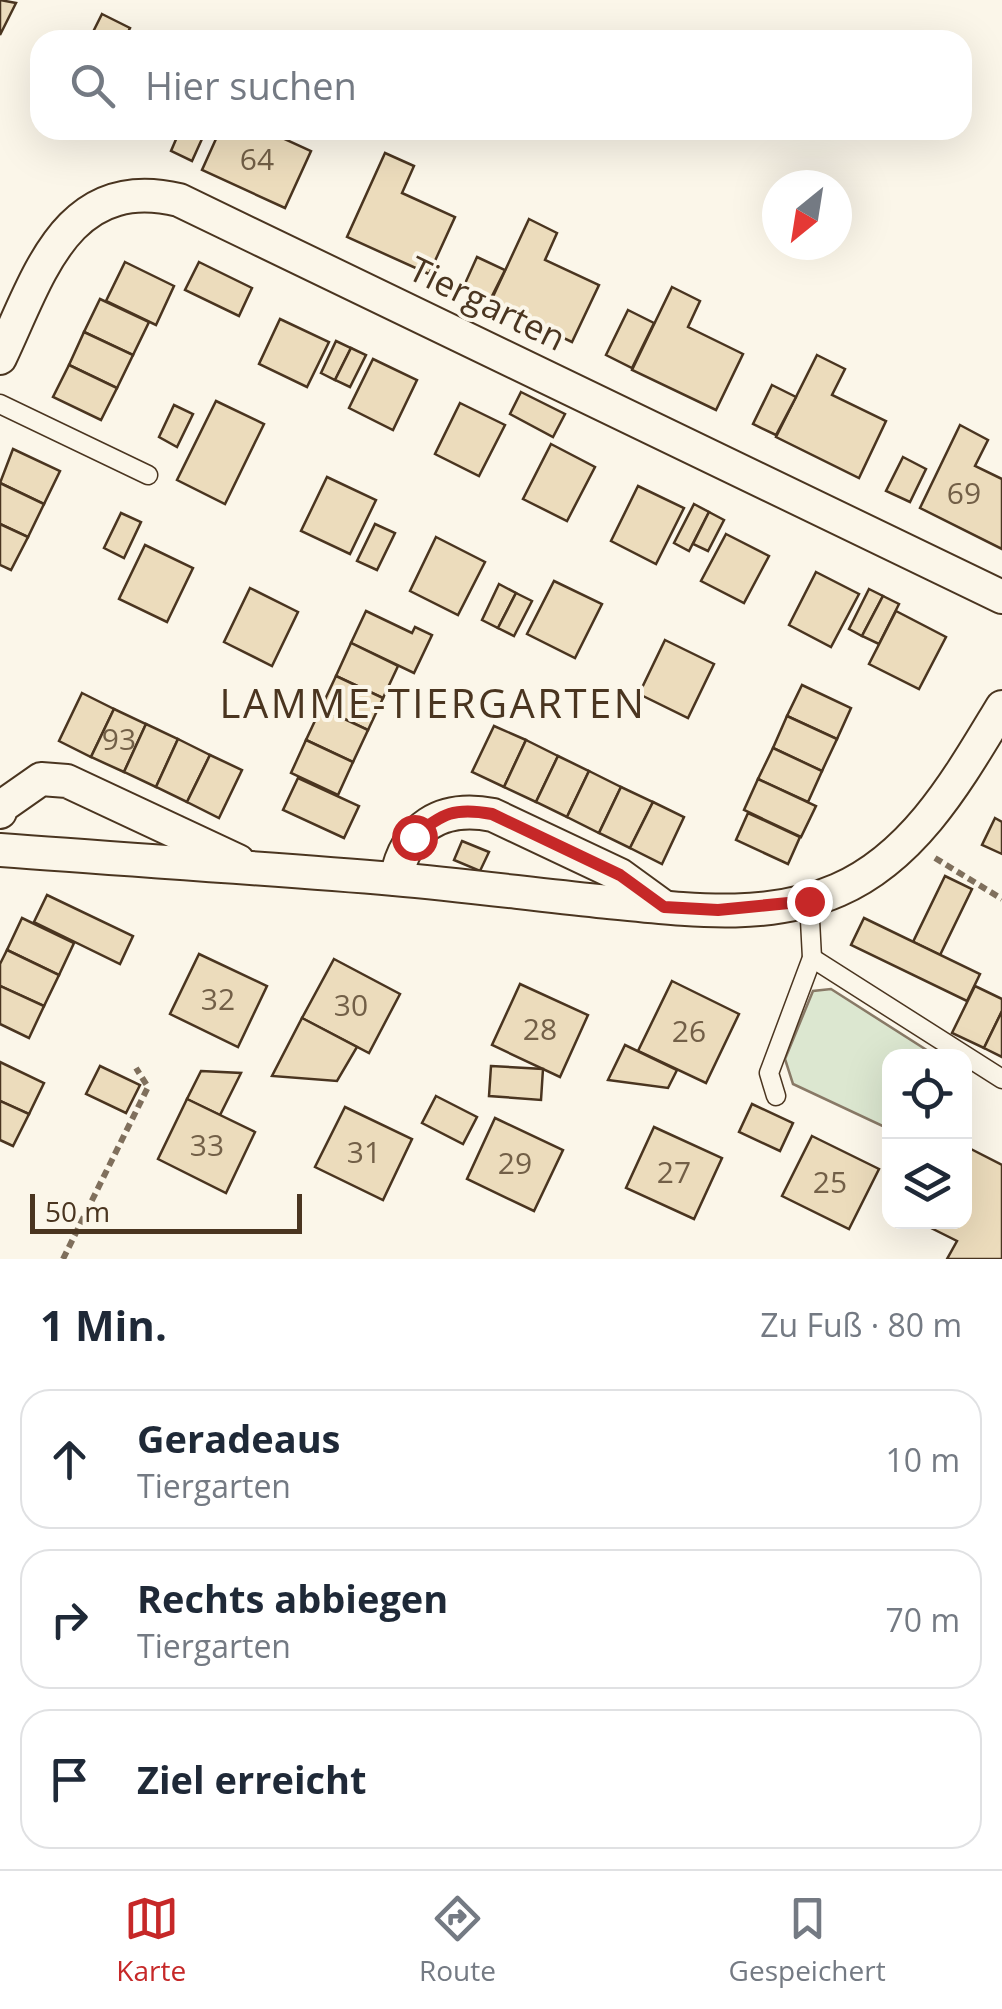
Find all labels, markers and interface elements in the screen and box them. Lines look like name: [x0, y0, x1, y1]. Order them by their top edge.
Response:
search box: [30, 30, 972, 140]
icon: search: [65, 58, 120, 113]
text: Hier suchen: [145, 59, 357, 111]
house number: 64: [240, 138, 274, 179]
north arrow: [762, 170, 852, 260]
street label: Tiergarten: [402, 245, 574, 361]
house number: 69: [947, 472, 981, 513]
district label: LAMME-TIERGARTEN: [220, 675, 646, 730]
house number: 93: [102, 718, 136, 759]
route start: [392, 815, 438, 861]
route end: [787, 879, 833, 925]
house number: 32: [201, 978, 235, 1019]
house number: 30: [334, 984, 368, 1025]
house number: 28: [523, 1008, 557, 1049]
house number: 26: [672, 1010, 706, 1051]
map controls: [882, 1049, 972, 1229]
button: locate: [882, 1049, 972, 1139]
house number: 33: [190, 1124, 224, 1165]
house number: 31: [347, 1131, 381, 1172]
button: layers: [882, 1139, 972, 1229]
house number: 29: [498, 1142, 532, 1183]
house number: 27: [657, 1151, 691, 1192]
house number: 25: [813, 1161, 847, 1202]
scale bar: [30, 1189, 302, 1234]
text: 50 m: [45, 1192, 110, 1230]
text: 1 Min.: [40, 1296, 167, 1353]
text: Zu Fuß · 80 m: [760, 1303, 962, 1346]
text: Geradeaus: [137, 1412, 341, 1464]
icon: ahead: [42, 1432, 97, 1487]
text: 10 m: [885, 1438, 960, 1481]
text: Tiergarten: [137, 1464, 291, 1507]
text: Rechts abbiegen: [137, 1572, 448, 1624]
icon: right: [42, 1592, 97, 1647]
text: 70 m: [885, 1598, 960, 1641]
text: Tiergarten: [137, 1624, 291, 1667]
icon: arrive: [42, 1752, 97, 1807]
text: Ziel erreicht: [137, 1753, 367, 1805]
tab: Karte: [116, 1891, 186, 1989]
tab: Route: [419, 1891, 496, 1989]
tab: Gespeichert: [729, 1891, 886, 1989]

